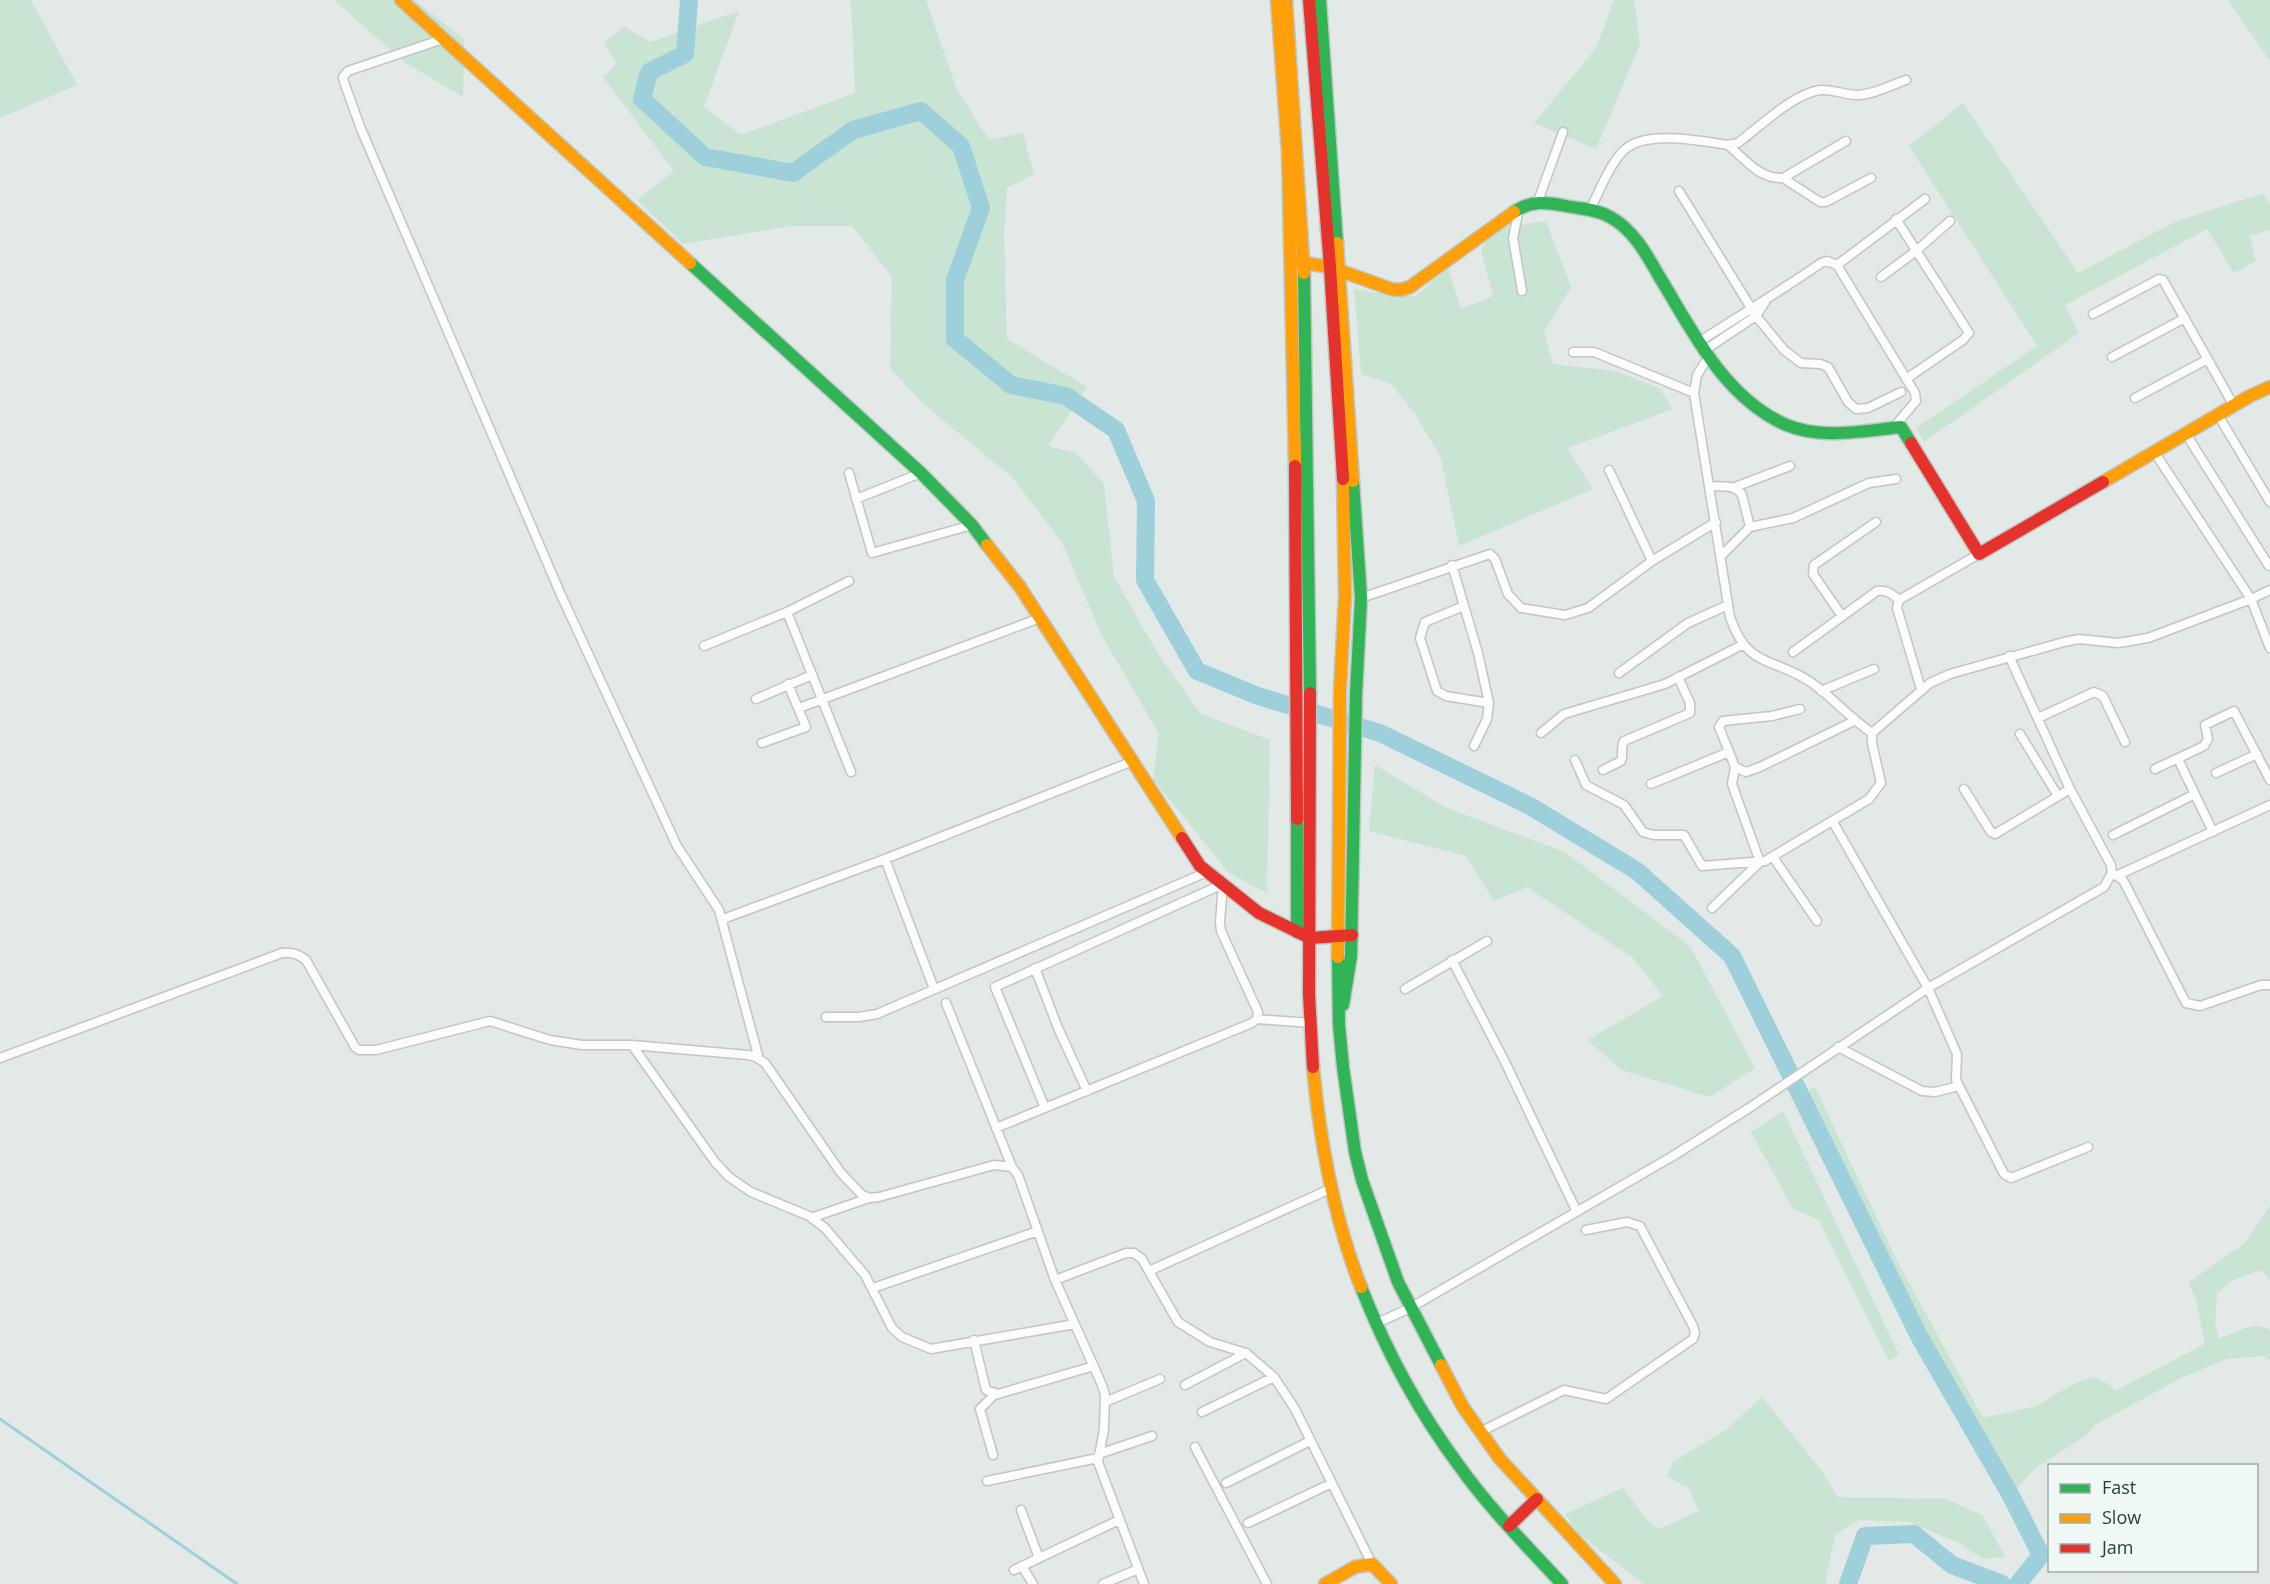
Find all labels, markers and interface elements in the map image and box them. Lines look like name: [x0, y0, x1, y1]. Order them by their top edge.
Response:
legend: [2048, 1464, 2258, 1572]
text: Fast: [2102, 1475, 2136, 1499]
text: Slow: [2102, 1505, 2141, 1529]
text: Jam: [2100, 1535, 2134, 1559]

